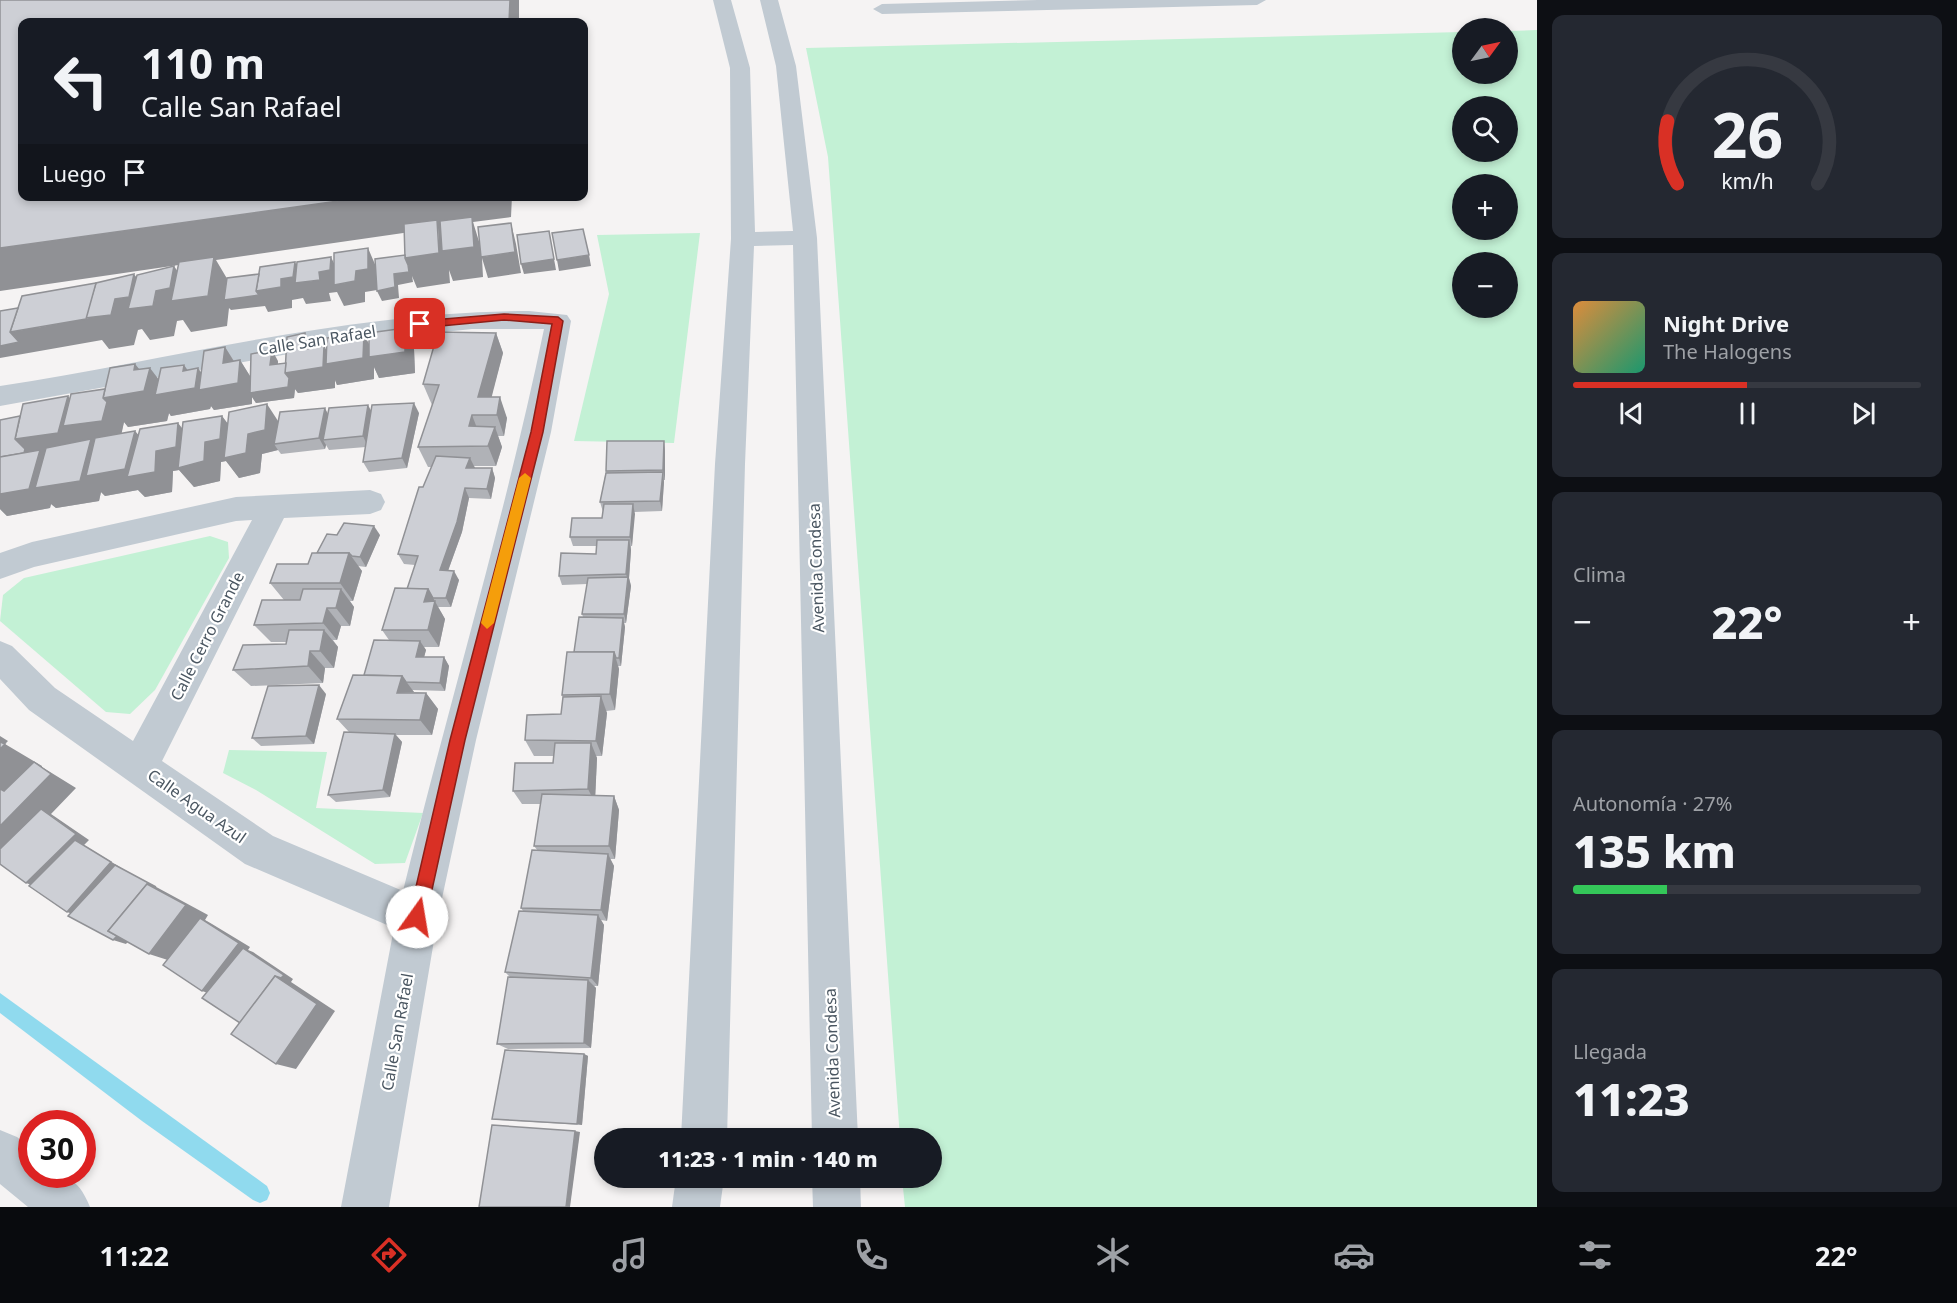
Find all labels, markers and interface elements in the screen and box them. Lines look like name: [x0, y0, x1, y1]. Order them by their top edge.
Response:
north arrow: [1452, 18, 1518, 84]
map controls: [1452, 18, 1518, 318]
text: 110 m: [141, 34, 265, 91]
icon: left: [42, 42, 120, 120]
text: Calle San Rafael: [141, 88, 342, 125]
text: 26: [1711, 91, 1783, 176]
button: search: [1452, 96, 1518, 162]
icon: arrive: [118, 156, 151, 189]
text: Luego: [42, 158, 106, 188]
text: km/h: [1721, 166, 1773, 195]
button: +: [1452, 174, 1518, 240]
button: −: [1452, 252, 1518, 318]
pin: [394, 298, 445, 349]
icon: arrive: [403, 307, 436, 340]
text: Night Drive: [1663, 308, 1789, 338]
street label: Calle San Rafael: [257, 320, 377, 360]
text: The Halogens: [1663, 338, 1792, 365]
icon: previous: [1615, 397, 1648, 430]
icon: pause: [1731, 397, 1764, 430]
icon: next: [1847, 397, 1880, 430]
street label: Avenida Condesa: [803, 503, 829, 633]
text: Clima: [1573, 561, 1626, 588]
street label: Calle Cerro Grande: [165, 568, 249, 704]
text: 22°: [1711, 591, 1783, 652]
text: −: [1573, 599, 1592, 644]
text: +: [1902, 599, 1921, 644]
street label: Calle Agua Azul: [143, 764, 251, 848]
text: Autonomía · 27%: [1573, 790, 1732, 817]
text: 135 km: [1573, 820, 1736, 881]
position arrow: [385, 885, 449, 949]
street label: Calle San Rafael: [376, 972, 418, 1092]
street label: Avenida Condesa: [819, 988, 845, 1118]
text: Llegada: [1573, 1038, 1647, 1065]
text: 11:23: [1573, 1068, 1690, 1129]
speed limit sign: 30: [18, 1110, 96, 1188]
text: 11:23 · 1 min · 140 m: [658, 1143, 878, 1173]
icon: directions: [368, 1234, 410, 1276]
icon: music: [609, 1234, 651, 1276]
icon: phone: [850, 1234, 892, 1276]
icon: climate: [1092, 1234, 1134, 1276]
icon: car: [1333, 1234, 1375, 1276]
icon: filters: [1574, 1234, 1616, 1276]
text: 11:22: [100, 1237, 169, 1274]
text: 22°: [1815, 1237, 1857, 1274]

